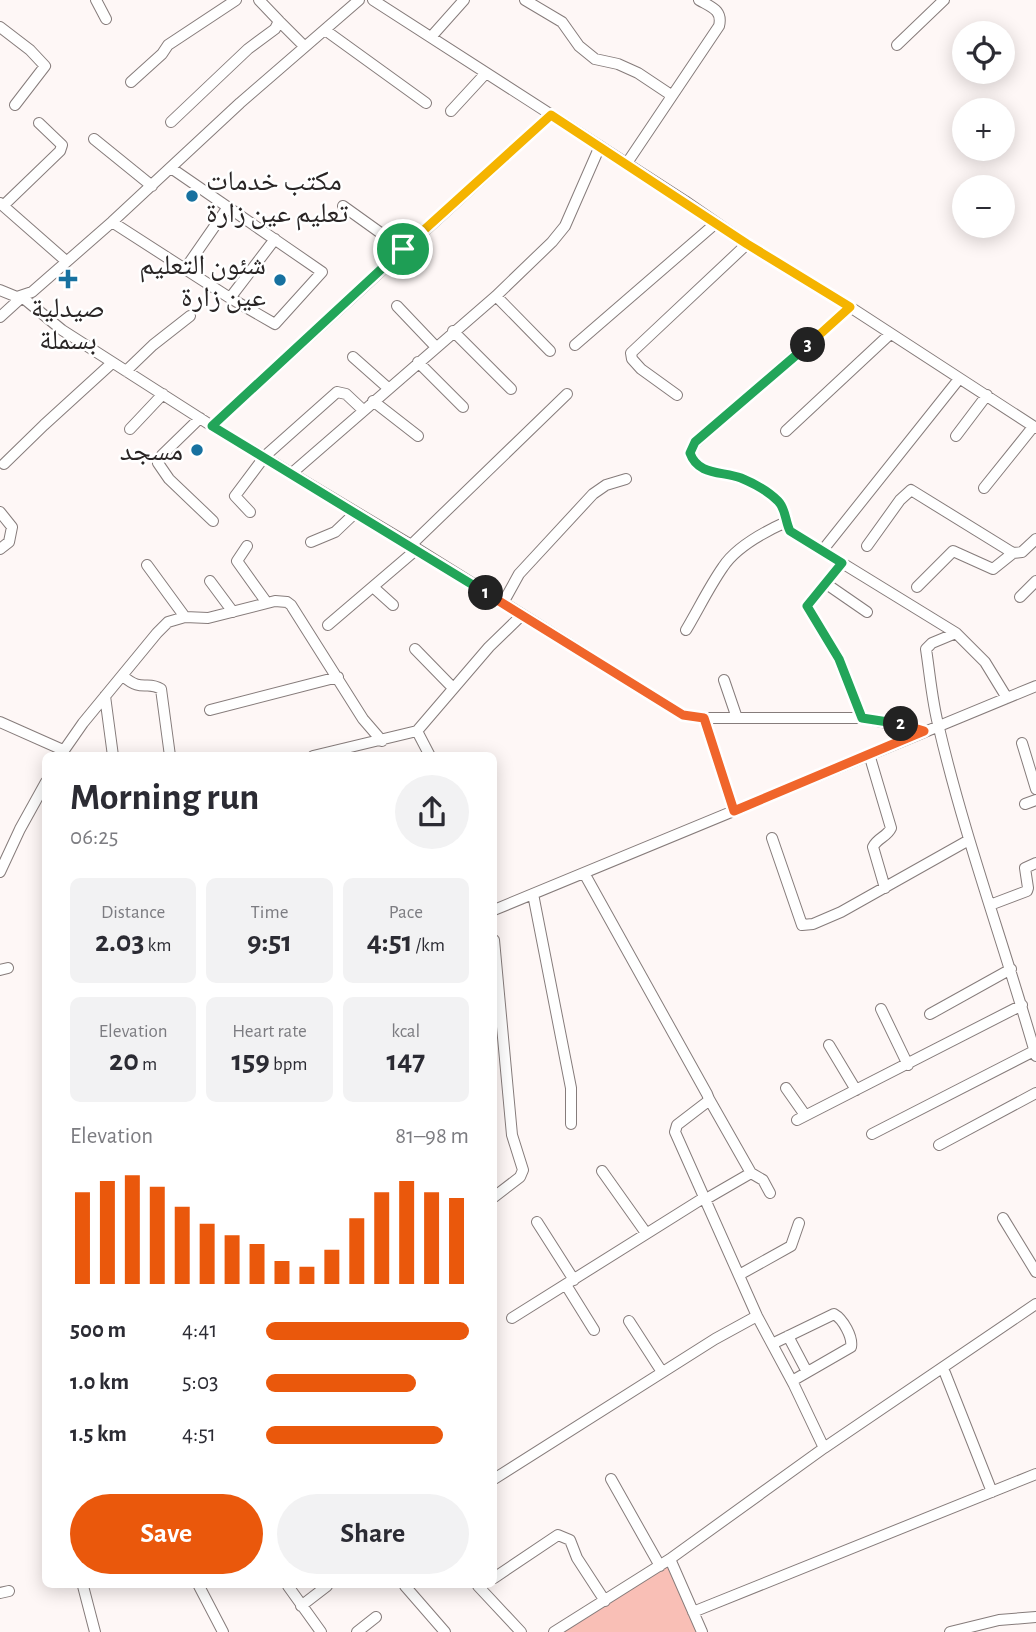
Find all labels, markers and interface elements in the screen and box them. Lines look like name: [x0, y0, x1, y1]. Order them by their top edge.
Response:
map controls: [952, 21, 1015, 238]
button: locate: [952, 21, 1015, 84]
button: +: [952, 98, 1015, 161]
place label: مكتب خدمات تعليم عين زارة: [206, 168, 348, 231]
button: −: [952, 175, 1015, 238]
marker: مكتب خدمات تعليم عين زارة: [184, 188, 200, 204]
pin: [373, 219, 433, 279]
icon: arrive: [384, 230, 422, 268]
place label: شئون التعليم عين زارة: [139, 252, 266, 314]
marker: صيدلية بسملة: [60, 271, 76, 287]
marker: شئون التعليم عين زارة: [272, 272, 288, 288]
place label: صيدلية بسملة: [31, 295, 105, 355]
pin: 3: [790, 328, 826, 362]
text: 3: [803, 335, 812, 354]
place label: مسجد: [120, 438, 183, 466]
marker: مسجد: [189, 442, 205, 458]
pin: 1: [468, 576, 504, 610]
text: 1: [482, 583, 489, 602]
pin: 2: [884, 706, 918, 742]
text: 2: [896, 714, 905, 733]
button: share: [395, 775, 469, 849]
text: Morning run: [70, 779, 259, 817]
text: 06:25: [70, 826, 118, 849]
text: Distance: [101, 903, 165, 922]
text: Time: [251, 903, 288, 922]
text: Pace: [389, 903, 423, 922]
text: 2.03: [95, 927, 144, 957]
text: 9:51: [247, 927, 292, 957]
text: 4:51: [367, 927, 412, 957]
text: km: [144, 936, 171, 955]
text: /km: [412, 936, 445, 955]
text: Elevation: [99, 1022, 168, 1041]
text: Heart rate: [232, 1022, 307, 1041]
text: kcal: [391, 1022, 420, 1041]
text: 20: [109, 1046, 139, 1076]
text: 159: [232, 1046, 270, 1076]
text: 147: [386, 1046, 425, 1076]
text: m: [139, 1055, 157, 1074]
text: bpm: [270, 1055, 307, 1074]
text: Elevation: [70, 1125, 153, 1148]
text: 81–98 m: [395, 1125, 469, 1148]
text: 500 m: [70, 1319, 126, 1342]
text: 4:41: [182, 1319, 217, 1342]
text: 1.0 km: [70, 1371, 129, 1394]
text: 5:03: [182, 1371, 219, 1394]
text: 1.5 km: [70, 1423, 127, 1446]
text: 4:51: [182, 1423, 216, 1446]
button: Save: [70, 1494, 263, 1574]
button: Share: [277, 1494, 469, 1574]

